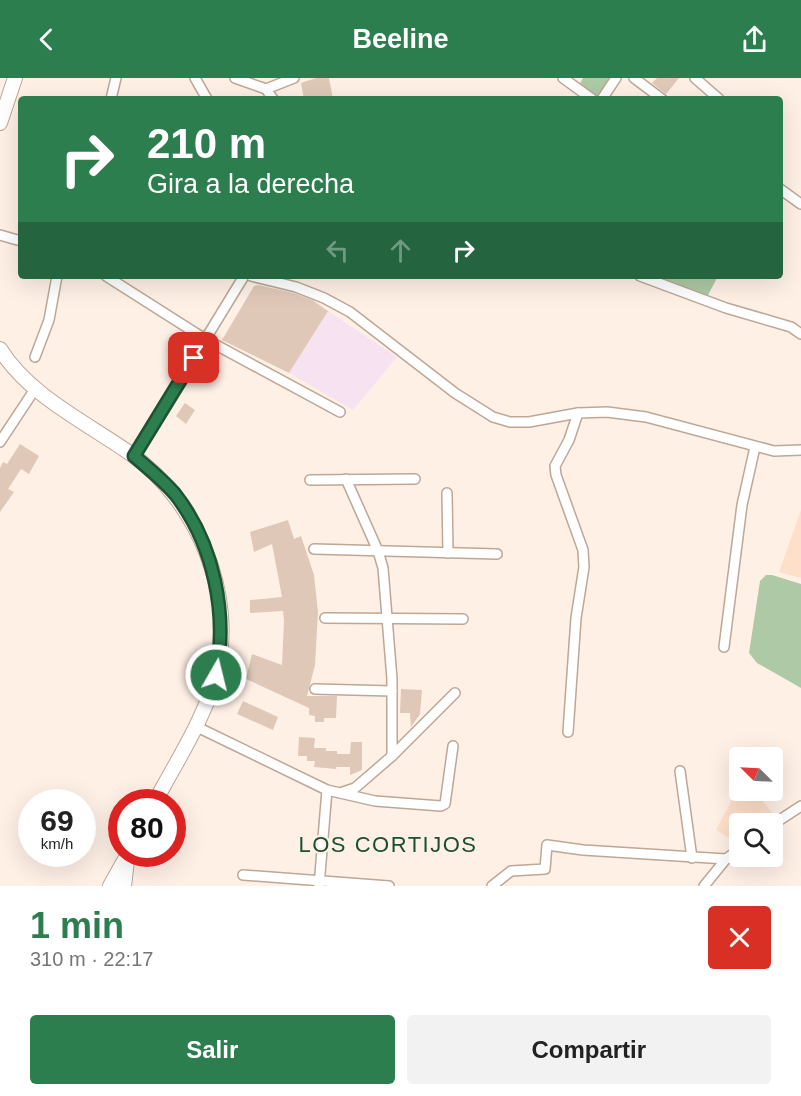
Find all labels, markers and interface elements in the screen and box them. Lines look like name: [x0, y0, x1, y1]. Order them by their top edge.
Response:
icon: back: [30, 23, 63, 56]
icon: share: [738, 23, 771, 56]
text: Beeline: [352, 24, 449, 54]
icon: right: [48, 120, 126, 198]
text: 210 m: [147, 120, 266, 167]
text: Gira a la derecha: [147, 169, 354, 199]
icon: left: [321, 234, 354, 267]
icon: ahead: [384, 234, 417, 267]
icon: right: [447, 234, 480, 267]
pin: [168, 332, 219, 383]
icon: arrive: [177, 341, 210, 374]
position arrow: [184, 643, 248, 707]
north arrow: [729, 747, 783, 801]
map controls: [729, 747, 783, 867]
speed limit sign: 80: [108, 789, 186, 867]
text: 69: [40, 804, 74, 837]
button: search: [729, 813, 783, 867]
district label: LOS CORTIJOS: [299, 832, 477, 857]
text: km/h: [41, 835, 73, 852]
text: 1 min: [30, 905, 124, 946]
button: close: [708, 906, 771, 969]
text: 310 m · 22:17: [30, 948, 153, 970]
button: Salir: [30, 1015, 395, 1084]
button: Compartir: [407, 1015, 771, 1084]

